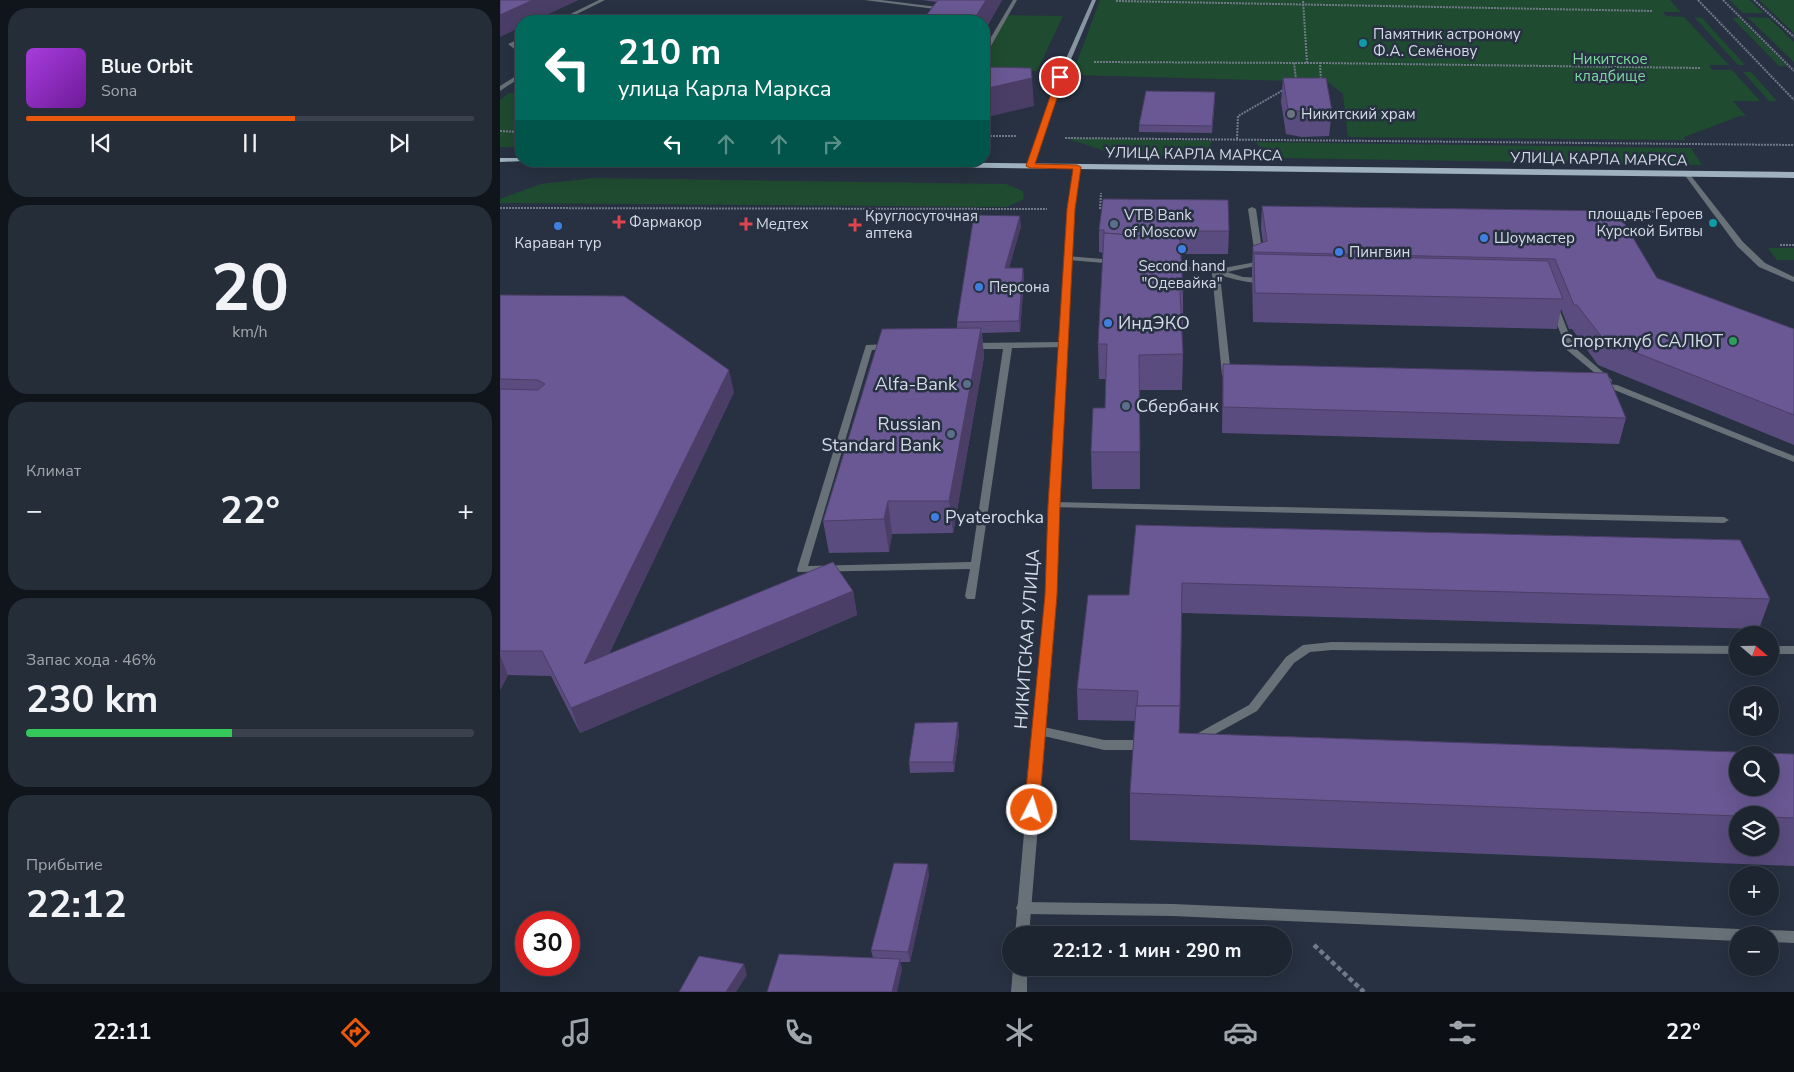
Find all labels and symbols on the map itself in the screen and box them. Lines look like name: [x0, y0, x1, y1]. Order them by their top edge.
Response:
place label: Памятник астроному Ф.А. Семёнову: [1373, 24, 1521, 61]
marker: Памятник астроному Ф.А. Семёнову: [1357, 37, 1369, 49]
park label: Никитское кладбище: [1572, 49, 1648, 86]
pin: [1039, 56, 1081, 98]
place label: Никитский храм: [1301, 104, 1416, 124]
marker: Никитский храм: [1285, 108, 1297, 120]
street label: УЛИЦА КАРЛА МАРКСА: [1104, 142, 1283, 166]
street label: УЛИЦА КАРЛА МАРКСА: [1509, 147, 1688, 171]
place label: площадь Героев Курской Битвы: [1588, 204, 1703, 241]
place label: VTB Bank of Moscow: [1123, 205, 1198, 242]
place label: Круглосуточная аптека: [865, 206, 978, 243]
place label: Фармакор: [629, 212, 702, 232]
place label: Медтех: [756, 214, 808, 234]
marker: Фармакор: [613, 216, 625, 228]
marker: площадь Героев Курской Битвы: [1707, 217, 1719, 229]
marker: Медтех: [740, 218, 752, 230]
marker: VTB Bank of Moscow: [1108, 218, 1120, 230]
marker: Круглосуточная аптека: [849, 219, 861, 231]
marker: Караван тур: [552, 220, 564, 232]
place label: Шоумастер: [1494, 228, 1575, 248]
marker: Шоумастер: [1478, 232, 1490, 244]
place label: Караван тур: [514, 233, 602, 253]
place label: Пингвин: [1349, 242, 1410, 262]
marker: Second hand "Одевайка": [1176, 243, 1188, 255]
marker: Пингвин: [1333, 246, 1345, 258]
place label: Second hand "Одевайка": [1138, 256, 1226, 293]
place label: Персона: [989, 277, 1050, 297]
marker: Персона: [973, 281, 985, 293]
place label: ИндЭКО: [1118, 311, 1190, 335]
marker: ИндЭКО: [1102, 317, 1114, 329]
place label: Спортклуб САЛЮТ: [1561, 329, 1723, 353]
marker: Спортклуб САЛЮТ: [1727, 335, 1739, 347]
place label: Alfa-Bank: [875, 372, 958, 396]
marker: Alfa-Bank: [961, 378, 973, 390]
place label: Сбербанк: [1136, 394, 1219, 418]
marker: Сбербанк: [1120, 400, 1132, 412]
place label: Russian Standard Bank: [821, 412, 942, 457]
marker: Russian Standard Bank: [945, 428, 957, 440]
place label: Pyaterochka: [945, 505, 1044, 529]
marker: Pyaterochka: [929, 511, 941, 523]
street label: НИКИТСКАЯ УЛИЦА: [1009, 548, 1045, 730]
north arrow: [1729, 626, 1779, 676]
position arrow: [1005, 783, 1057, 835]
speed limit sign: 30: [515, 911, 580, 976]

